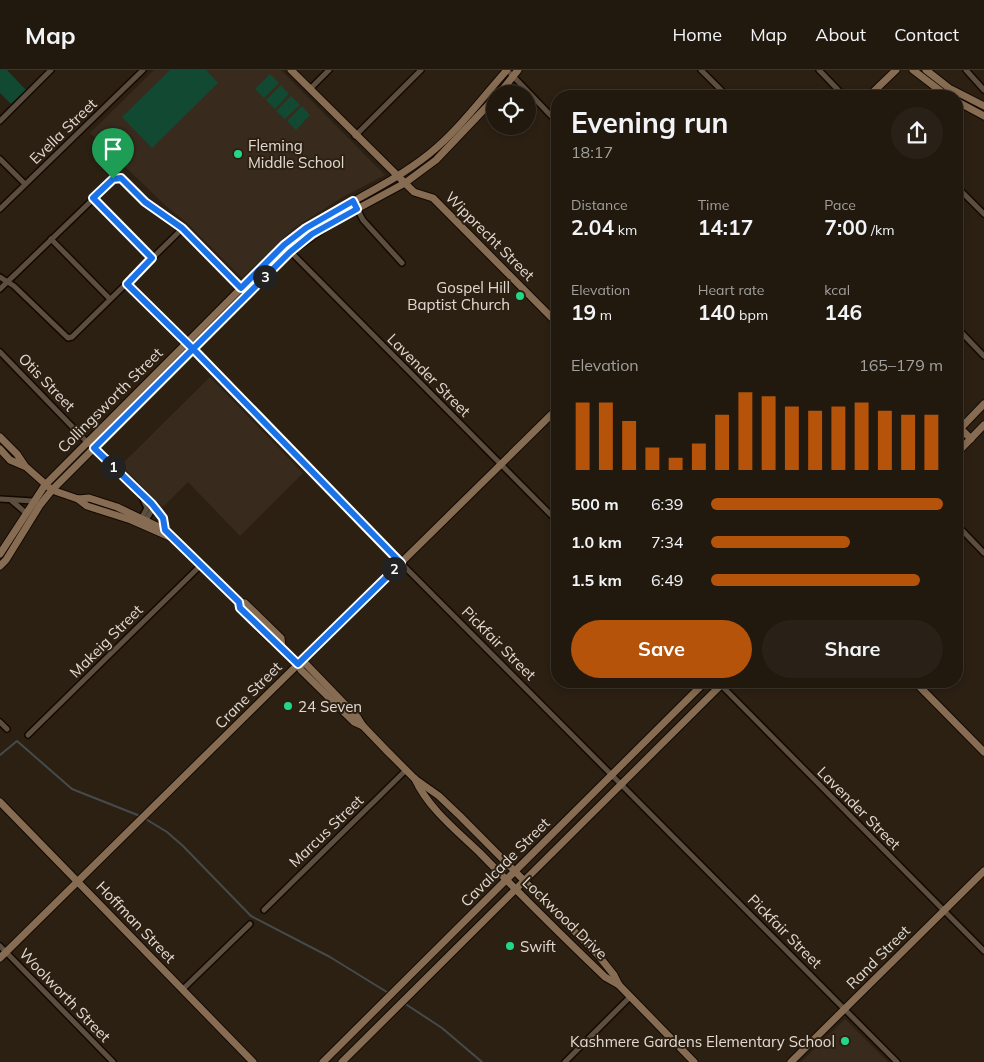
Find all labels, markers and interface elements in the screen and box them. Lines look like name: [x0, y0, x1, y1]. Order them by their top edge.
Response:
text: Map: [25, 20, 76, 50]
text: Home: [672, 23, 722, 46]
text: Map: [750, 23, 787, 46]
text: About: [815, 23, 866, 46]
text: Contact: [894, 23, 959, 46]
map controls: [486, 85, 536, 135]
button: locate: [486, 85, 536, 135]
street label: Evella Street: [25, 94, 101, 168]
text: Evening run: [571, 105, 728, 140]
button: share: [891, 107, 943, 159]
pin: [92, 128, 134, 179]
icon: arrive: [99, 135, 127, 163]
place label: Fleming Middle School: [248, 136, 344, 172]
text: 18:17: [571, 142, 613, 162]
marker: Fleming Middle School: [232, 148, 244, 160]
street label: Wipprecht Street: [441, 187, 539, 285]
text: Distance: [571, 196, 628, 214]
text: Time: [698, 196, 729, 214]
text: Pace: [824, 196, 856, 214]
text: 2.04: [571, 214, 614, 240]
text: 14:17: [698, 214, 753, 240]
text: 7:00: [824, 214, 867, 240]
text: km: [614, 221, 637, 239]
text: /km: [867, 221, 894, 239]
pin: 3: [252, 264, 278, 290]
text: 3: [261, 268, 270, 286]
place label: Gospel Hill Baptist Church: [407, 278, 510, 314]
text: Elevation: [571, 281, 630, 299]
text: Heart rate: [698, 281, 764, 299]
text: kcal: [824, 281, 850, 299]
marker: Gospel Hill Baptist Church: [514, 290, 526, 302]
text: 19: [571, 299, 596, 325]
text: 140: [698, 299, 735, 325]
text: 146: [824, 299, 862, 325]
text: m: [596, 306, 612, 324]
text: bpm: [735, 306, 768, 324]
street label: Lavender Street: [383, 329, 475, 421]
street label: Collingsworth Street: [53, 343, 167, 457]
street label: Otis Street: [15, 349, 79, 415]
text: Elevation: [571, 355, 639, 375]
text: 165–179 m: [859, 355, 943, 375]
pin: 1: [100, 454, 126, 480]
text: 1: [109, 458, 118, 476]
text: 500 m: [571, 494, 619, 514]
text: 6:39: [651, 494, 683, 514]
text: 1.0 km: [571, 532, 622, 552]
text: 7:34: [651, 532, 683, 552]
pin: 2: [382, 556, 406, 582]
text: 2: [390, 560, 399, 578]
text: 1.5 km: [571, 570, 622, 590]
text: 6:49: [651, 570, 683, 590]
street label: Makeig Street: [65, 600, 147, 682]
street label: Pickfair Street: [458, 602, 540, 684]
button: Save: [571, 620, 752, 678]
button: Share: [762, 620, 943, 678]
street label: Crane Street: [211, 658, 285, 732]
place label: 24 Seven: [298, 697, 362, 716]
marker: 24 Seven: [282, 700, 294, 712]
street label: Lavender Street: [813, 762, 905, 854]
street label: Marcus Street: [285, 791, 367, 871]
street label: Cavalcade Street: [456, 813, 554, 911]
street label: Lockwood Drive: [519, 873, 611, 963]
street label: Hoffman Street: [92, 877, 180, 967]
street label: Pickfair Street: [744, 890, 826, 972]
street label: Rand Street: [842, 921, 914, 993]
place label: Swift: [520, 937, 556, 956]
marker: Swift: [504, 940, 516, 952]
street label: Woolworth Street: [15, 944, 115, 1046]
place label: Kashmere Gardens Elementary School: [570, 1032, 835, 1051]
marker: Kashmere Gardens Elementary School: [839, 1035, 851, 1047]

